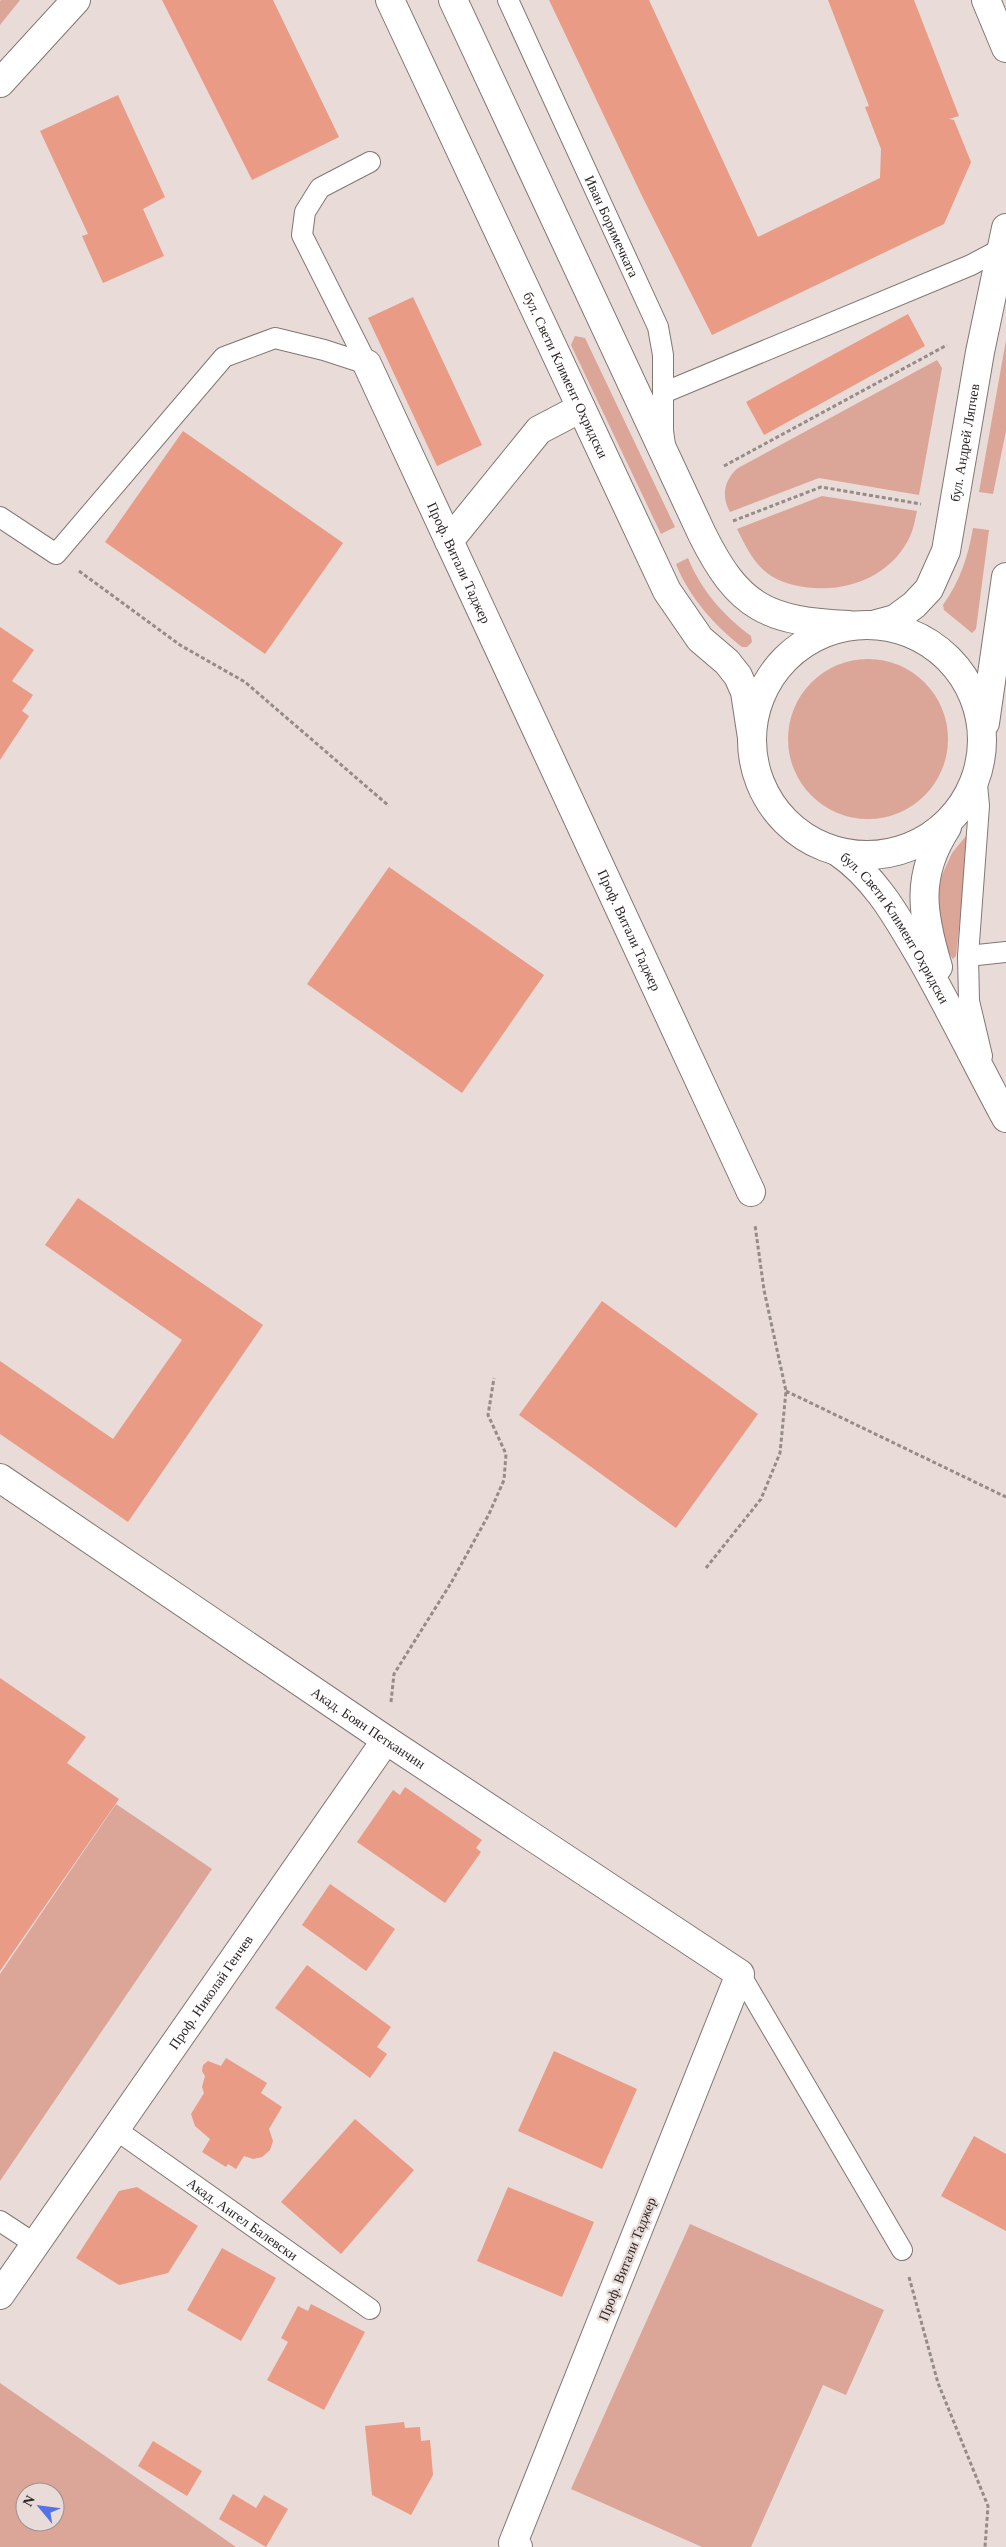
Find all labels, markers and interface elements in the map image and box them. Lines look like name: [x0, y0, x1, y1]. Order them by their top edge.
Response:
street label: Иван Боримечката: [582, 173, 641, 280]
street label: бул. Свети Климент Охридски: [520, 290, 611, 461]
street label: бул. Андрей Ляпчев: [948, 382, 983, 503]
street label: Проф. Витали Таджер: [424, 500, 493, 626]
street label: бул. Свети Климент Охридски: [837, 849, 952, 1007]
street label: Проф. Витали Таджер: [595, 867, 664, 993]
street label: Акад. Боян Петканчин: [308, 1684, 428, 1772]
street label: Проф. Николай Генчев: [166, 1932, 256, 2052]
street label: Акад. Ангел Балевски: [184, 2175, 301, 2264]
street label: Проф. Витали Таджер: [596, 2195, 659, 2323]
north arrow: [15, 2482, 65, 2532]
text: N: [20, 2493, 38, 2509]

